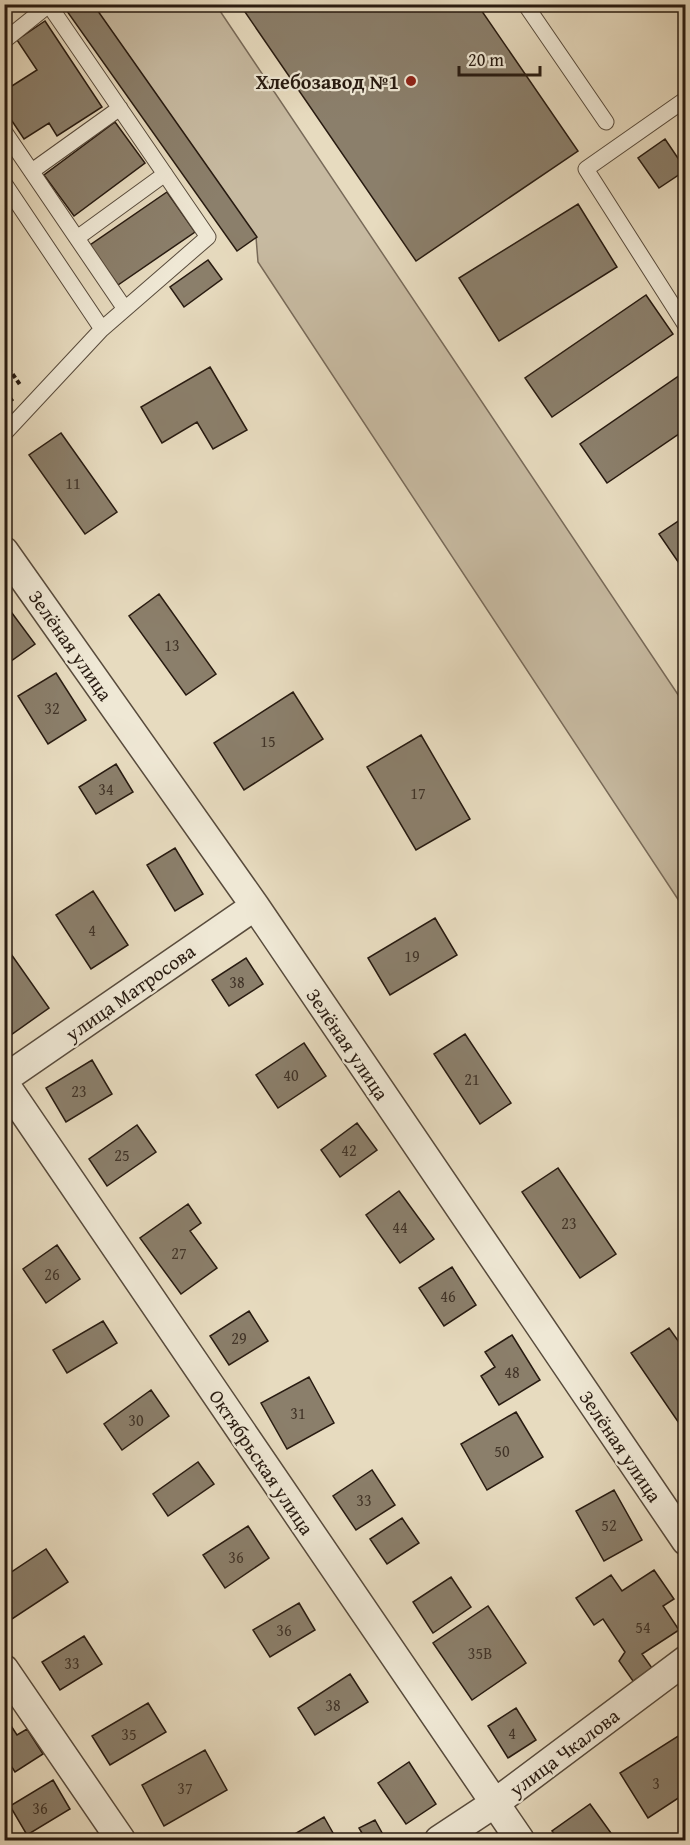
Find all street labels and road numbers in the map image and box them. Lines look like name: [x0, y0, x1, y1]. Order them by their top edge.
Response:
street label: Зелёная улица: [22, 584, 120, 707]
street label: улица Матросова: [58, 936, 201, 1048]
street label: Зелёная улица: [300, 982, 397, 1106]
street label: Октябрьская улица: [202, 1383, 322, 1541]
street label: Зелёная улица: [573, 1384, 670, 1508]
street label: улица Чкалова: [502, 1701, 625, 1804]

